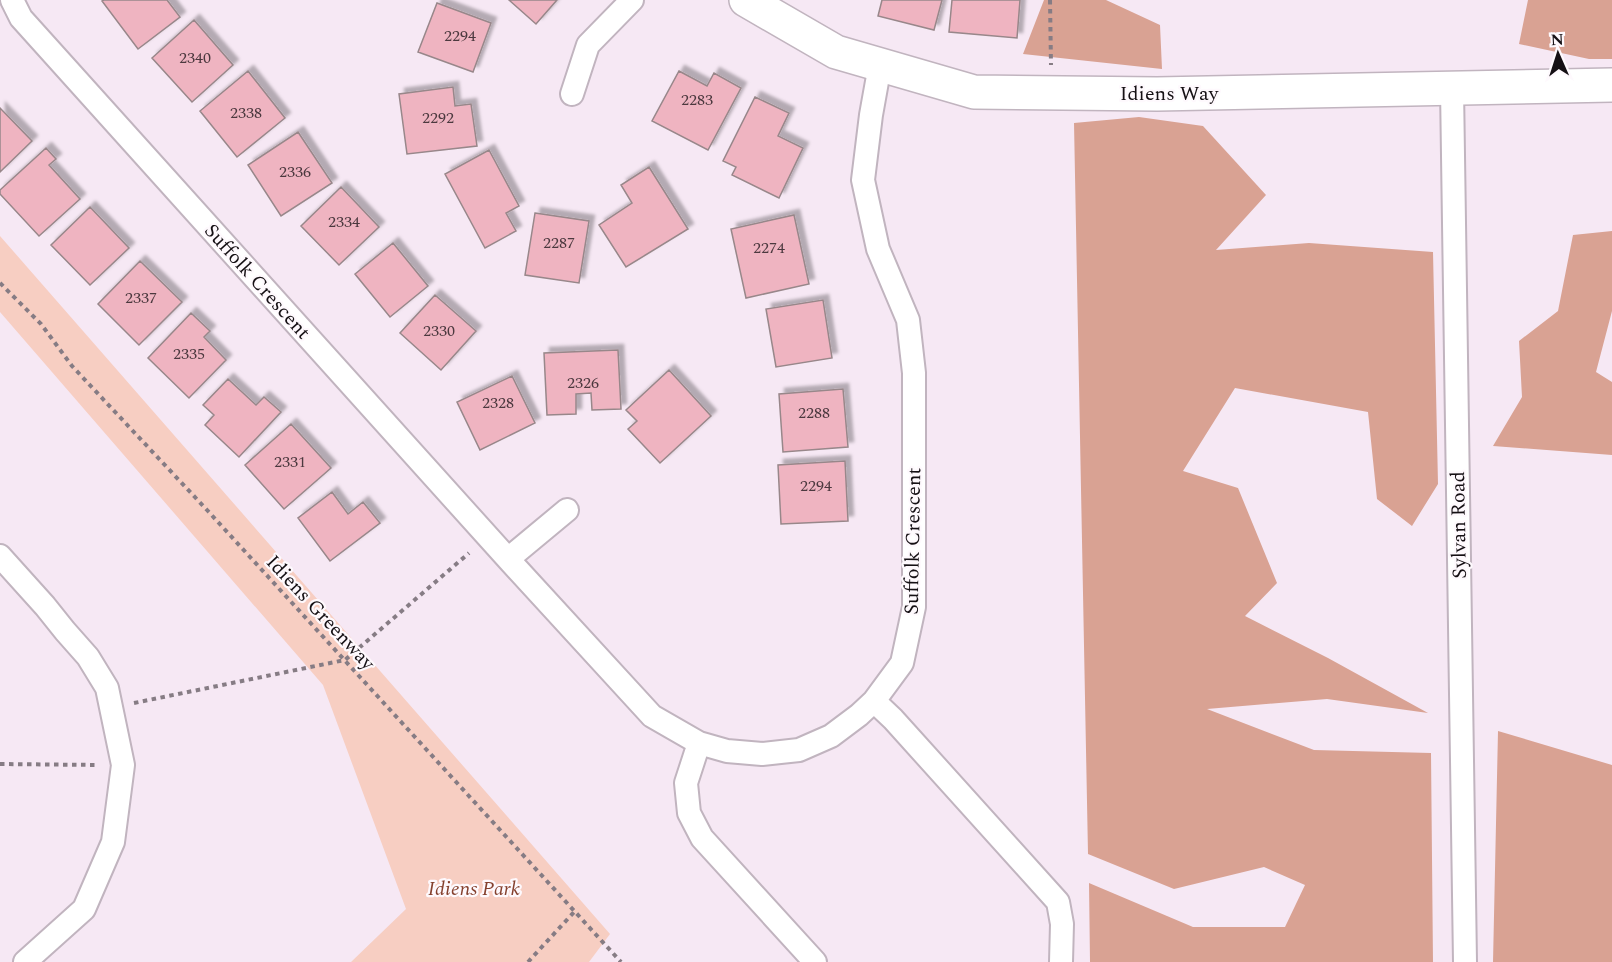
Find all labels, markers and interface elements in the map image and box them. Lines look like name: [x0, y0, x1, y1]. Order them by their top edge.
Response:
house number: 2294: [444, 24, 476, 48]
north arrow: [1528, 24, 1588, 84]
text: N: [1550, 28, 1564, 52]
house number: 2340: [179, 46, 211, 70]
street label: Idiens Way: [1120, 79, 1220, 109]
house number: 2283: [681, 88, 713, 112]
house number: 2338: [230, 101, 262, 125]
house number: 2292: [422, 106, 454, 130]
house number: 2336: [279, 160, 311, 184]
house number: 2334: [328, 210, 360, 234]
street label: Suffolk Crescent: [197, 217, 318, 346]
house number: 2287: [543, 231, 575, 255]
house number: 2274: [753, 236, 785, 260]
house number: 2337: [125, 286, 157, 310]
house number: 2330: [423, 319, 455, 343]
house number: 2335: [173, 342, 205, 366]
house number: 2326: [567, 371, 599, 395]
house number: 2328: [482, 391, 514, 415]
house number: 2288: [798, 401, 830, 425]
house number: 2331: [274, 450, 306, 474]
street label: Suffolk Crescent: [897, 467, 929, 615]
street label: Sylvan Road: [1443, 471, 1475, 579]
house number: 2294: [800, 474, 832, 498]
street label: Idiens Greenway: [259, 548, 383, 678]
park label: Idiens Park: [428, 874, 521, 904]

